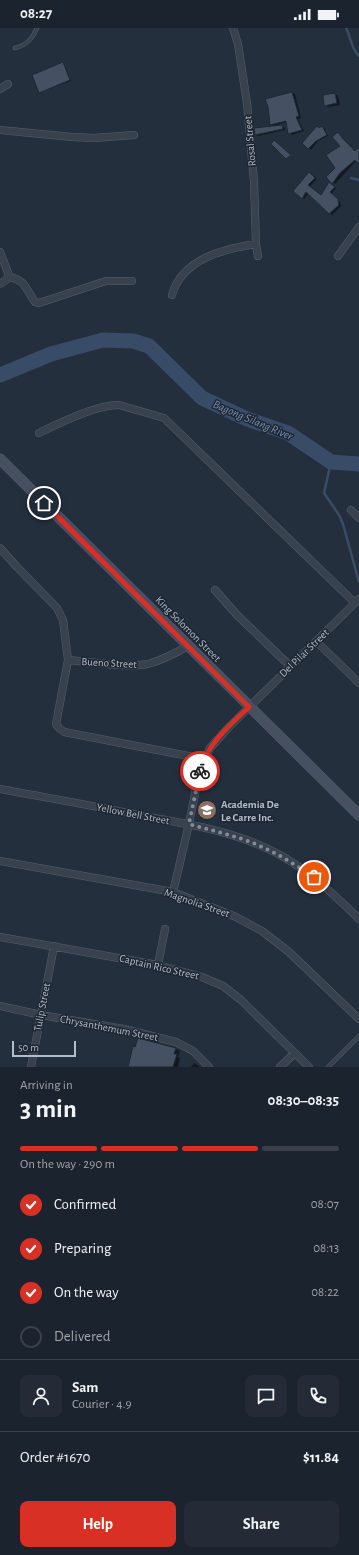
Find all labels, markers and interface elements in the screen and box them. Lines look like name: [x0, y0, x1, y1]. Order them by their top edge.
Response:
text: 08:27: [20, 6, 52, 21]
street label: Rosal Street: [242, 115, 258, 167]
water label: Bagong Silang River: [211, 398, 296, 443]
pin: [27, 486, 61, 520]
icon: home: [33, 492, 55, 514]
street label: King Solomon Street: [153, 594, 223, 664]
street label: Del Pilar Street: [277, 626, 331, 679]
street label: Bueno Street: [81, 656, 137, 670]
courier: [180, 751, 220, 791]
icon: bike: [189, 760, 211, 782]
school or university icon: Academia De Le Carre Inc.: [196, 799, 218, 821]
place label: Academia De Le Carre Inc.: [221, 799, 279, 823]
street label: Yellow Bell Street: [96, 802, 171, 827]
pin: [297, 860, 331, 894]
icon: bag: [303, 866, 325, 888]
street label: Magnolia Street: [163, 887, 232, 919]
street label: Captain Rico Street: [118, 953, 200, 982]
street label: Tulip Street: [32, 981, 52, 1032]
street label: Chrysanthemum Street: [59, 1013, 159, 1043]
scale bar: [12, 1039, 76, 1058]
text: 50 m: [18, 1042, 39, 1053]
text: Arriving in: [20, 1079, 73, 1092]
text: 08:30–08:35: [268, 1093, 339, 1108]
text: 3 min: [20, 1096, 77, 1122]
text: On the way · 290 m: [20, 1158, 115, 1171]
icon: check: [20, 1194, 42, 1216]
text: Confirmed: [54, 1197, 116, 1212]
text: 08:07: [311, 1198, 339, 1211]
icon: check: [20, 1238, 42, 1260]
text: Preparing: [54, 1241, 111, 1256]
text: 08:13: [313, 1242, 339, 1255]
icon: check: [20, 1282, 42, 1304]
text: On the way: [54, 1285, 119, 1300]
text: 08:22: [311, 1286, 339, 1299]
text: Delivered: [54, 1329, 111, 1344]
button: person: [20, 1375, 62, 1417]
button: chat: [245, 1375, 287, 1417]
button: phone: [297, 1375, 339, 1417]
text: Sam: [72, 1380, 98, 1395]
text: Courier · 4.9: [72, 1398, 132, 1411]
text: Order #1670: [20, 1450, 91, 1465]
text: $11.84: [303, 1450, 339, 1465]
button: Help: [20, 1501, 176, 1547]
button: Share: [184, 1501, 339, 1547]

